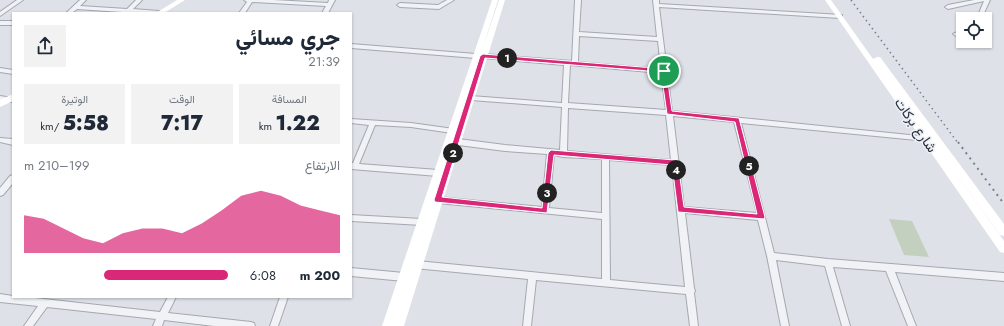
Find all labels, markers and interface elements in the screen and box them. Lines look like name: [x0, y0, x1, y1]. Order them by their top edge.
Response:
map controls: [956, 12, 992, 48]
button: locate: [956, 12, 992, 48]
text: جري مسائي: [235, 21, 340, 53]
button: share: [24, 25, 66, 67]
pin: 1: [497, 48, 517, 68]
text: 1: [504, 50, 510, 66]
text: 21:39: [308, 52, 340, 71]
pin: [647, 54, 681, 88]
icon: arrive: [653, 60, 675, 82]
text: الوتيرة: [61, 91, 88, 107]
text: الوقت: [169, 91, 195, 107]
text: المسافة: [272, 91, 307, 107]
street label: شارع بركات: [889, 94, 942, 157]
text: 5:58: [63, 109, 109, 138]
text: 7:17: [161, 109, 203, 138]
text: 1.22: [276, 109, 320, 138]
text: /km: [40, 118, 63, 134]
text: km: [259, 118, 276, 134]
pin: 2: [443, 143, 463, 163]
text: 2: [449, 145, 457, 161]
text: 199–210 m: [24, 156, 90, 175]
text: الارتفاع: [305, 156, 340, 175]
pin: 5: [739, 156, 759, 176]
text: 5: [745, 158, 753, 174]
pin: 4: [666, 160, 686, 180]
text: 4: [672, 162, 680, 178]
pin: 3: [537, 183, 557, 203]
text: 3: [544, 185, 550, 201]
text: 6:08: [250, 266, 276, 285]
text: 200 m: [300, 266, 340, 285]

